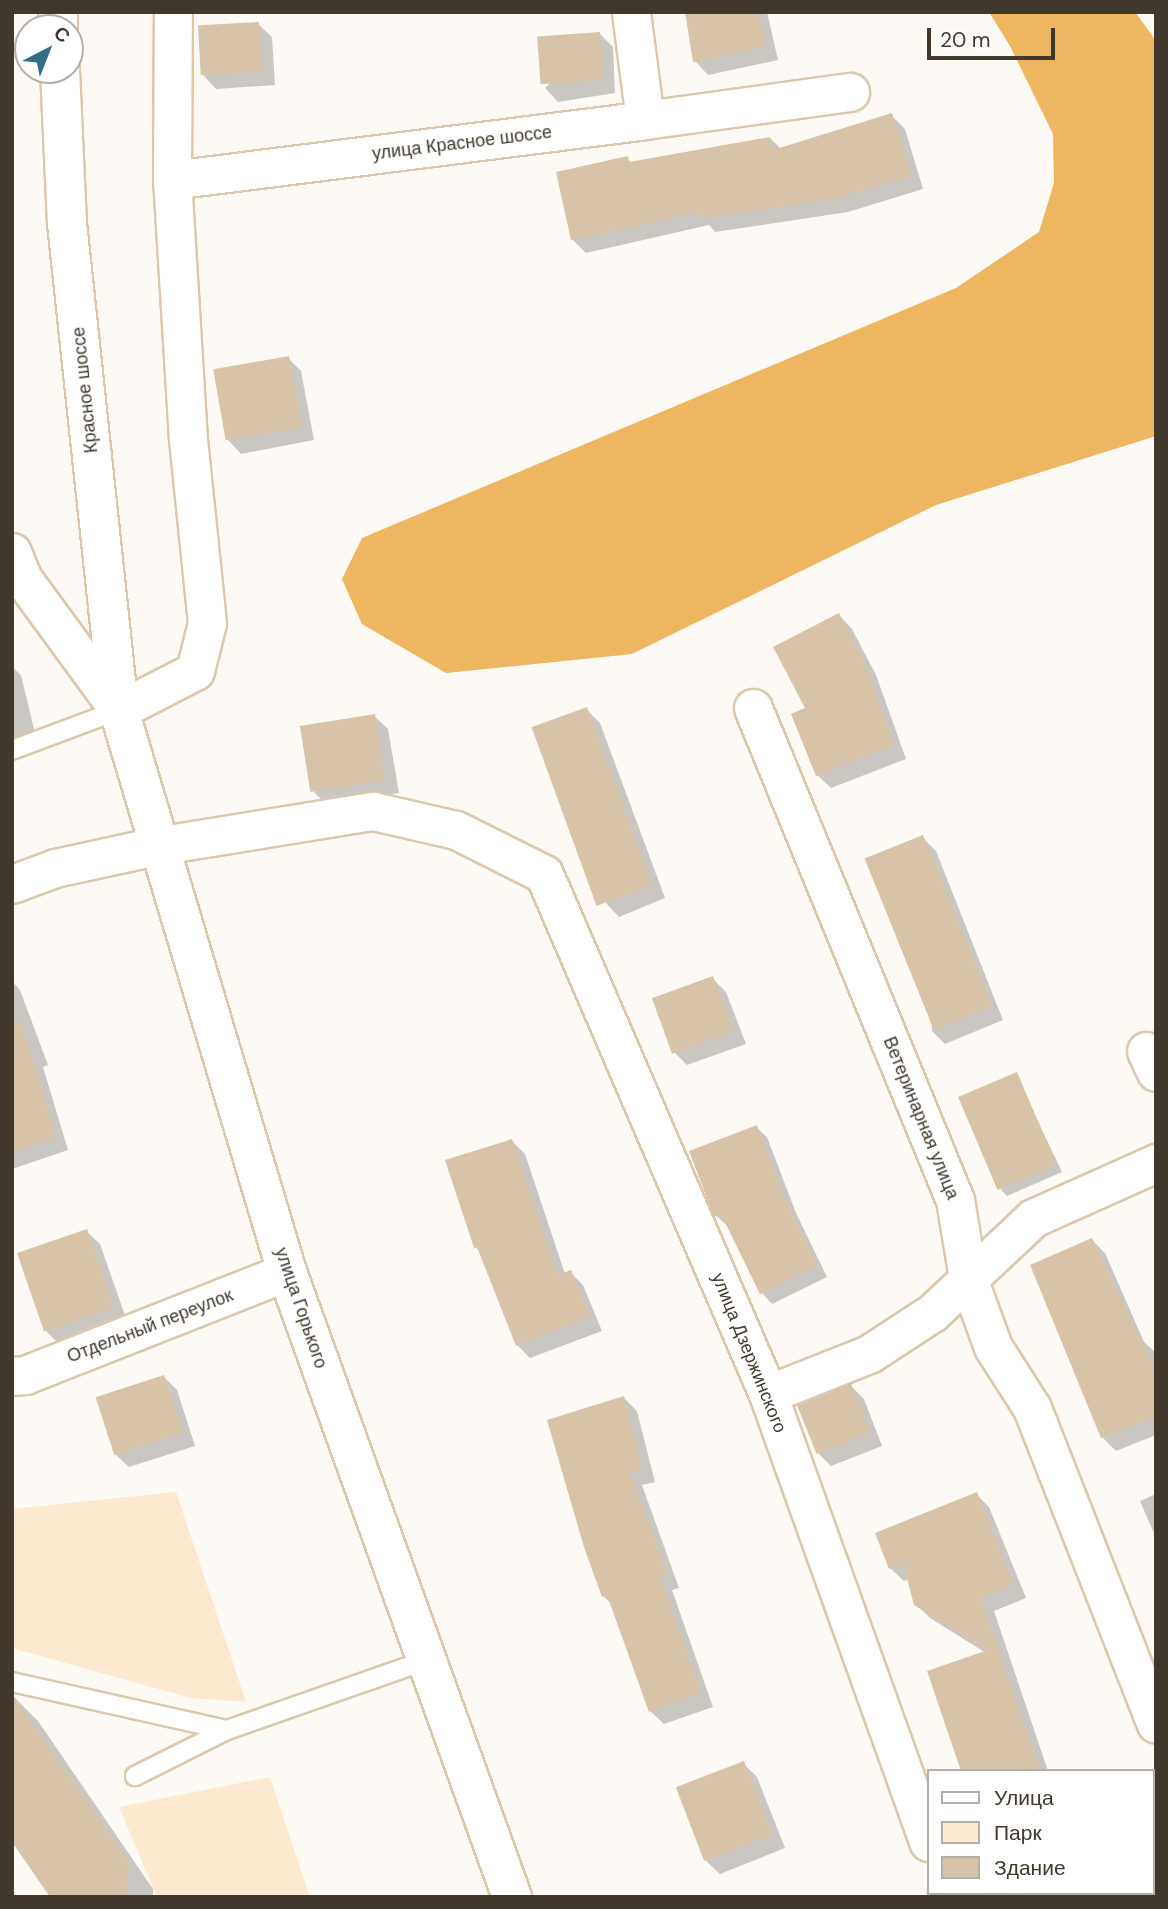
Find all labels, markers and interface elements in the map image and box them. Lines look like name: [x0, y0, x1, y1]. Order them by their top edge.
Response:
north arrow: [14, 14, 84, 84]
scale bar: [930, 14, 1058, 58]
text: С: [49, 21, 76, 48]
text: 20 m: [940, 26, 991, 54]
street label: улица Красное шоссе: [371, 121, 553, 165]
street label: Красное шоссе: [68, 326, 102, 454]
street label: Ветеринарная улица: [878, 1034, 964, 1202]
street label: улица Горького: [270, 1245, 332, 1371]
street label: улица Дзержинского: [707, 1270, 791, 1436]
street label: Отдельный переулок: [64, 1284, 236, 1368]
legend: [926, 1769, 1154, 1895]
text: Улица: [994, 1784, 1054, 1812]
text: Парк: [994, 1819, 1042, 1847]
text: Здание: [994, 1854, 1066, 1882]

